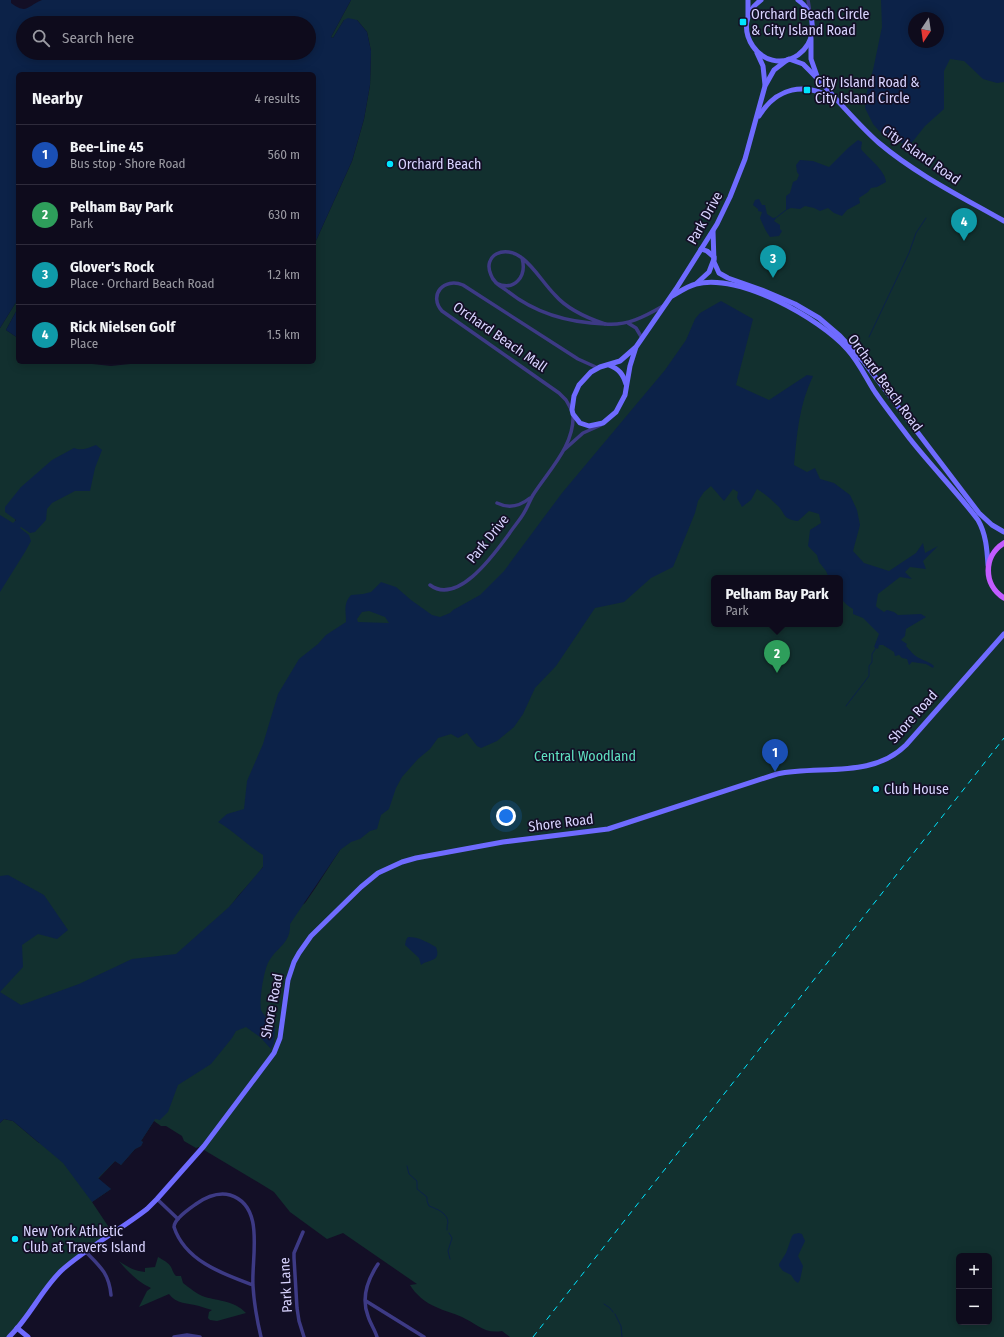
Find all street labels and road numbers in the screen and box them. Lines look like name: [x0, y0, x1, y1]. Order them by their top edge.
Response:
street label: City Island Road: [878, 122, 964, 188]
street label: Park Drive: [684, 189, 726, 247]
street label: Orchard Beach Mall: [450, 298, 551, 376]
street label: Orchard Beach Road: [844, 331, 926, 435]
street label: Park Drive: [463, 511, 513, 567]
street label: Shore Road: [885, 687, 941, 747]
street label: Shore Road: [527, 811, 595, 835]
street label: Shore Road: [257, 972, 287, 1040]
street label: Park Lane: [276, 1257, 296, 1313]

